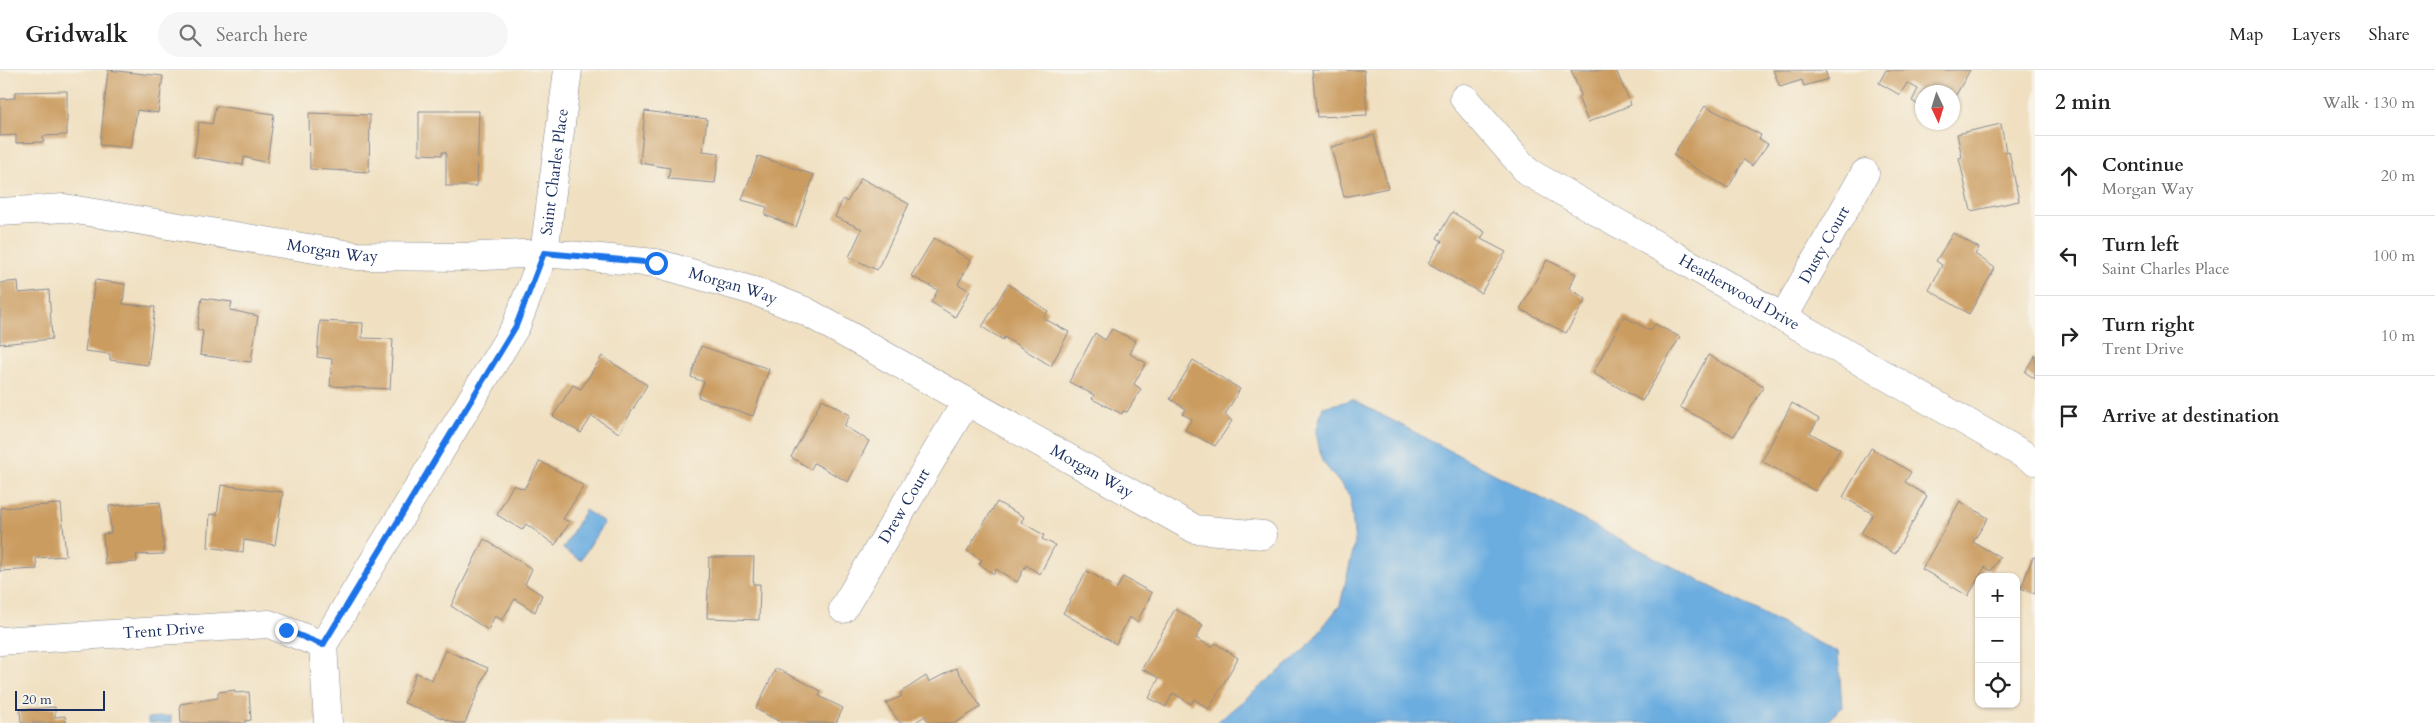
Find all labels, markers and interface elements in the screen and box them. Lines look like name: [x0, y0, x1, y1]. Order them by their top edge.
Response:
search box: [158, 12, 508, 57]
text: Gridwalk: [25, 18, 128, 51]
icon: search: [176, 21, 204, 49]
text: Search here: [216, 22, 308, 48]
text: Map: [2229, 22, 2264, 47]
text: Layers: [2292, 22, 2341, 47]
text: Share: [2369, 22, 2410, 47]
north arrow: [1915, 85, 1960, 130]
text: 2 min: [2055, 88, 2111, 117]
text: Walk · 130 m: [2323, 92, 2415, 114]
street label: Saint Charles Place: [535, 107, 574, 237]
text: Continue: [2102, 152, 2184, 178]
icon: ahead: [2055, 162, 2083, 190]
text: 20 m: [2381, 165, 2415, 187]
text: Morgan Way: [2102, 178, 2194, 200]
street label: Dusty Court: [1794, 202, 1855, 288]
text: Turn left: [2102, 232, 2179, 258]
street label: Morgan Way: [285, 234, 379, 268]
icon: left: [2055, 242, 2083, 270]
text: 100 m: [2373, 245, 2415, 267]
street label: Heatherwood Drive: [1675, 249, 1804, 336]
route start: [645, 252, 668, 275]
text: Saint Charles Place: [2102, 258, 2230, 280]
street label: Morgan Way: [686, 262, 781, 310]
text: Turn right: [2102, 312, 2194, 338]
icon: right: [2055, 322, 2083, 350]
text: 10 m: [2381, 325, 2415, 347]
text: Trent Drive: [2102, 338, 2184, 360]
icon: arrive: [2055, 402, 2083, 430]
text: Arrive at destination: [2102, 403, 2279, 429]
street label: Morgan Way: [1046, 439, 1138, 504]
street label: Drew Court: [873, 464, 935, 547]
map controls: [1975, 573, 2020, 708]
button: +: [1975, 573, 2020, 618]
street label: Trent Drive: [122, 617, 205, 644]
button: −: [1975, 618, 2020, 663]
route end: [275, 619, 298, 642]
button: locate: [1975, 663, 2020, 708]
scale bar: [15, 688, 105, 711]
text: 20 m: [22, 690, 52, 709]

